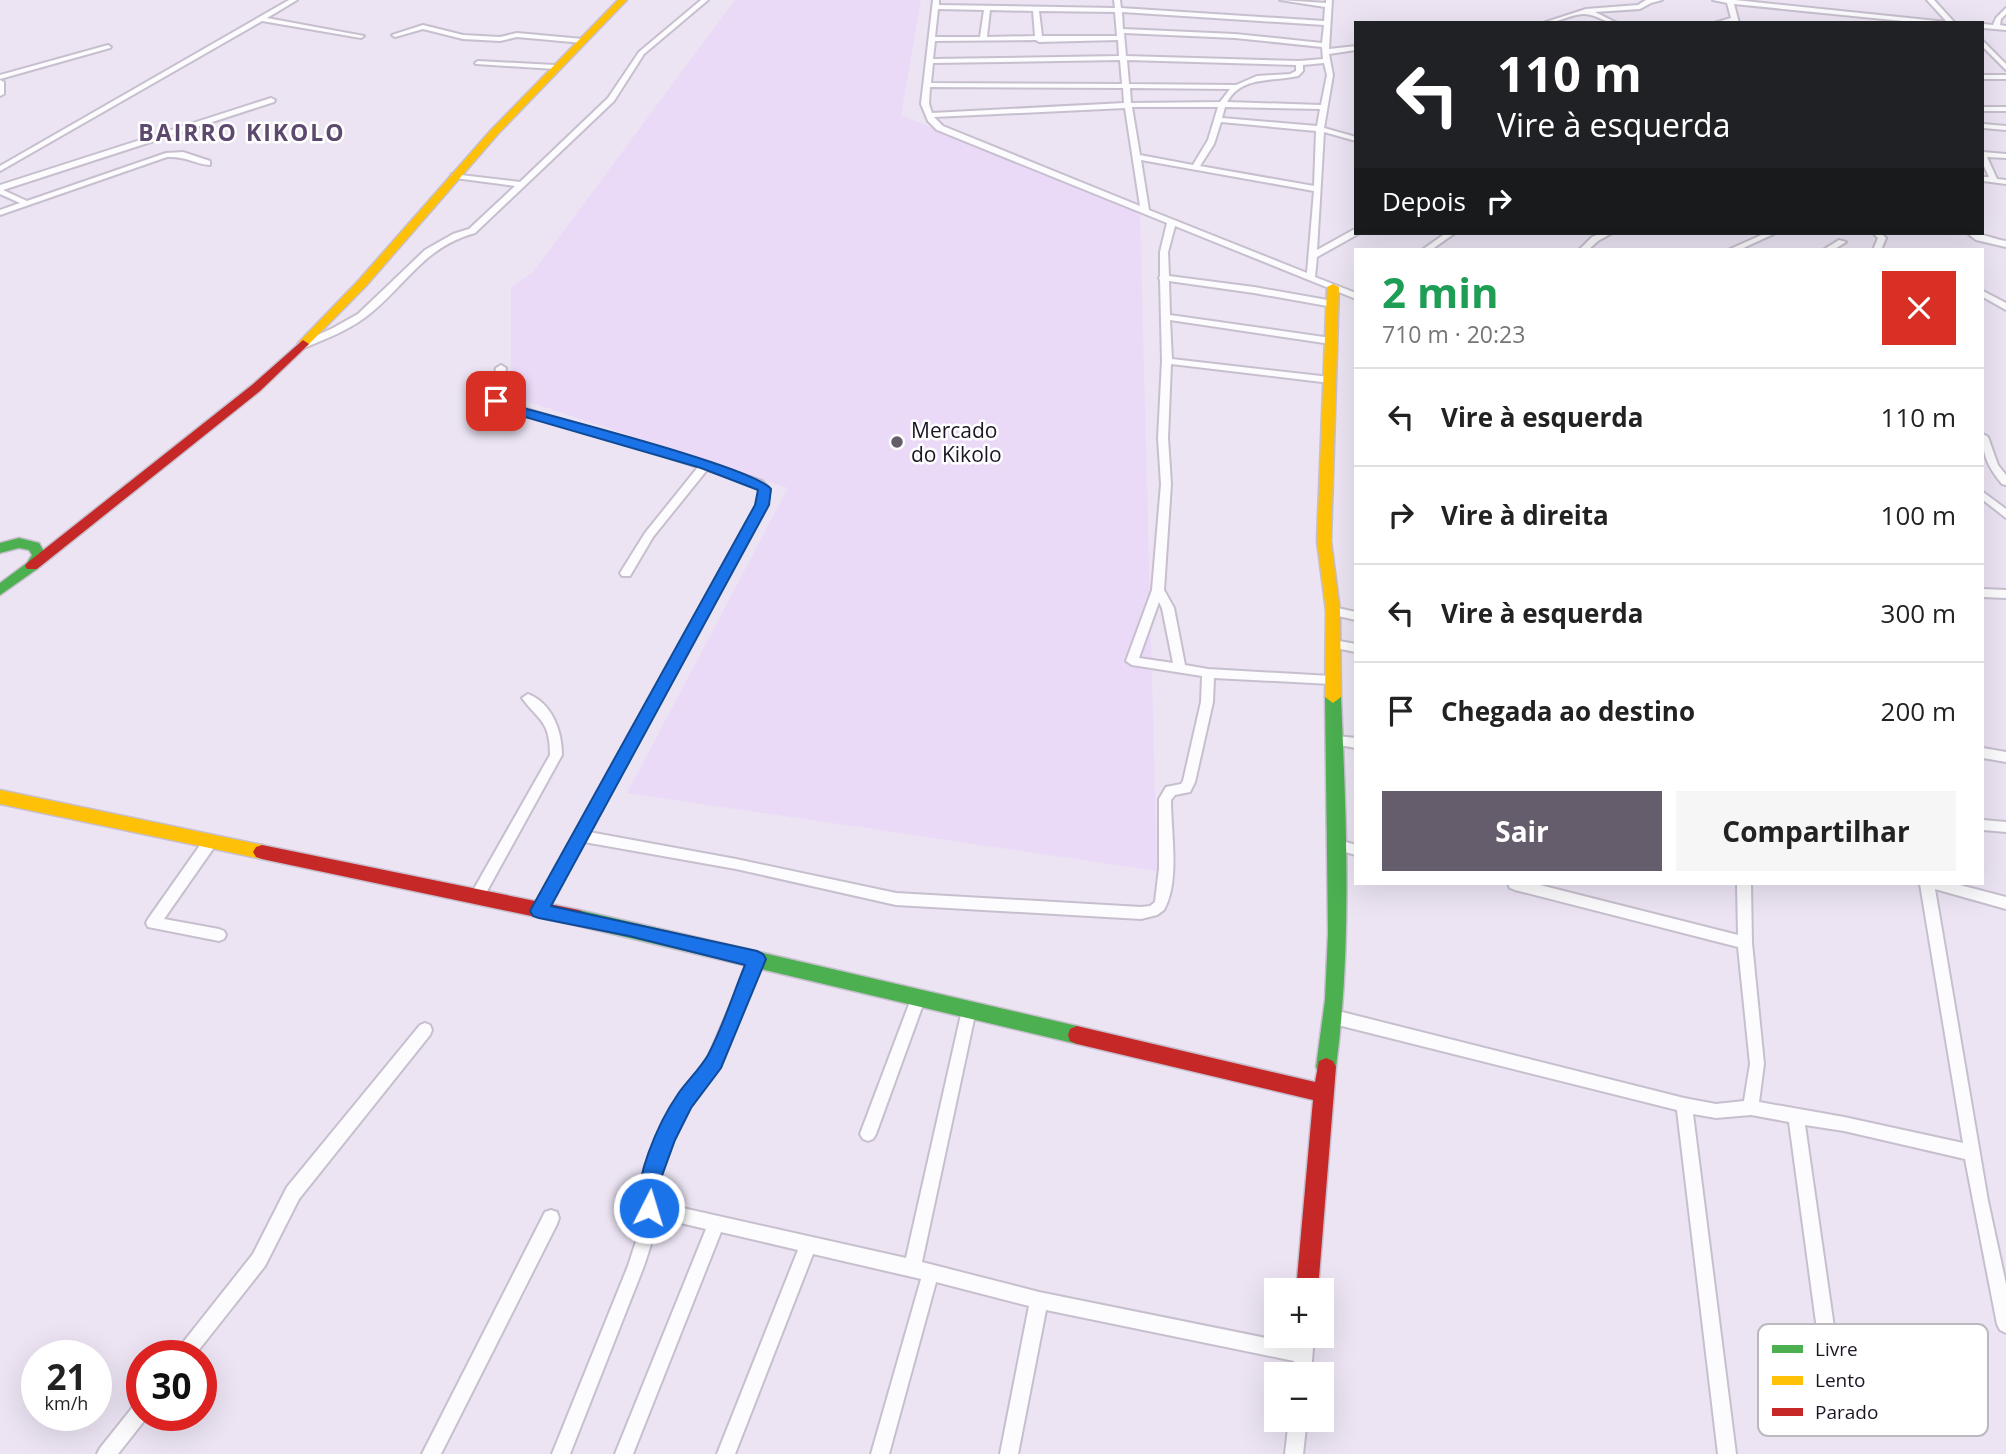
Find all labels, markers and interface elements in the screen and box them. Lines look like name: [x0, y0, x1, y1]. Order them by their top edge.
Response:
text: 110 m: [1497, 40, 1642, 106]
icon: left: [1382, 49, 1473, 140]
text: Vire à esquerda: [1497, 103, 1730, 146]
district label: BAIRRO KIKOLO: [138, 116, 346, 148]
icon: right: [1480, 182, 1518, 220]
text: Depois: [1382, 183, 1466, 219]
text: 2 min: [1382, 263, 1499, 320]
button: close: [1882, 271, 1956, 345]
text: 710 m · 20:23: [1382, 318, 1525, 350]
pin: [466, 371, 526, 431]
icon: arrive: [477, 382, 515, 420]
icon: left: [1382, 398, 1420, 436]
text: Vire à esquerda: [1441, 399, 1643, 435]
text: 110 m: [1881, 399, 1956, 435]
place label: Mercado do Kikolo: [911, 416, 1002, 468]
marker: Mercado do Kikolo: [889, 434, 905, 450]
icon: right: [1382, 496, 1420, 534]
text: Vire à direita: [1441, 497, 1609, 533]
text: 100 m: [1881, 497, 1956, 533]
icon: left: [1382, 594, 1420, 632]
text: Vire à esquerda: [1441, 595, 1643, 631]
text: 300 m: [1881, 595, 1956, 631]
icon: arrive: [1382, 692, 1420, 730]
text: Chegada ao destino: [1441, 693, 1695, 729]
text: 200 m: [1881, 693, 1956, 729]
button: Sair: [1382, 791, 1662, 871]
button: Compartilhar: [1676, 791, 1956, 871]
position arrow: [612, 1171, 686, 1245]
map controls: [1264, 1278, 1334, 1432]
button: +: [1264, 1278, 1334, 1348]
legend: [1758, 1324, 1988, 1436]
text: Livre: [1815, 1336, 1858, 1362]
speed limit sign: 30: [126, 1340, 217, 1431]
text: 21: [46, 1353, 87, 1400]
button: −: [1264, 1362, 1334, 1432]
text: Lento: [1815, 1367, 1865, 1393]
text: km/h: [45, 1391, 88, 1415]
text: Parado: [1815, 1399, 1878, 1425]

